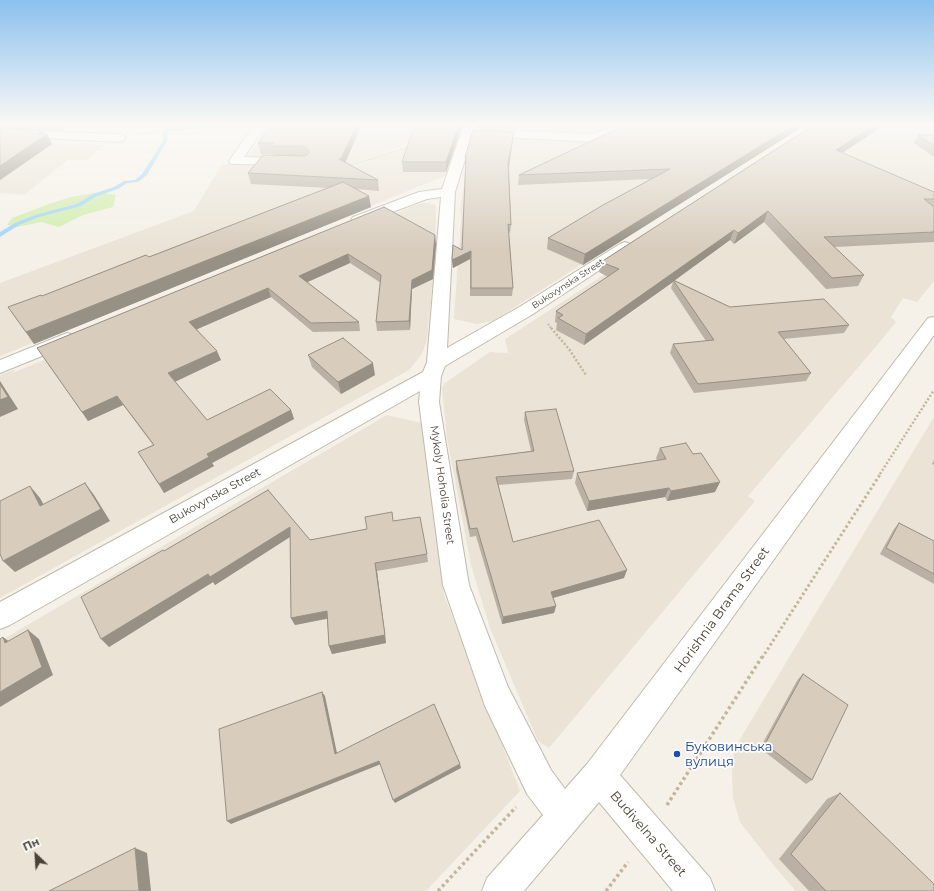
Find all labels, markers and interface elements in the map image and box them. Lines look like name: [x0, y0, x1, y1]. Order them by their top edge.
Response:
street label: Bukovynska Street: [530, 257, 606, 311]
street label: Mykoly Hoholia Street: [427, 425, 457, 545]
street label: Bukovynska Street: [167, 465, 263, 527]
street label: Horishnia Brama Street: [671, 544, 773, 676]
place label: Буковинська вулиця: [685, 739, 772, 770]
marker: Буковинська вулиця: [672, 749, 682, 759]
street label: Budivelna Street: [607, 788, 689, 880]
text: Пн: [20, 834, 41, 854]
north arrow: [16, 835, 56, 875]

